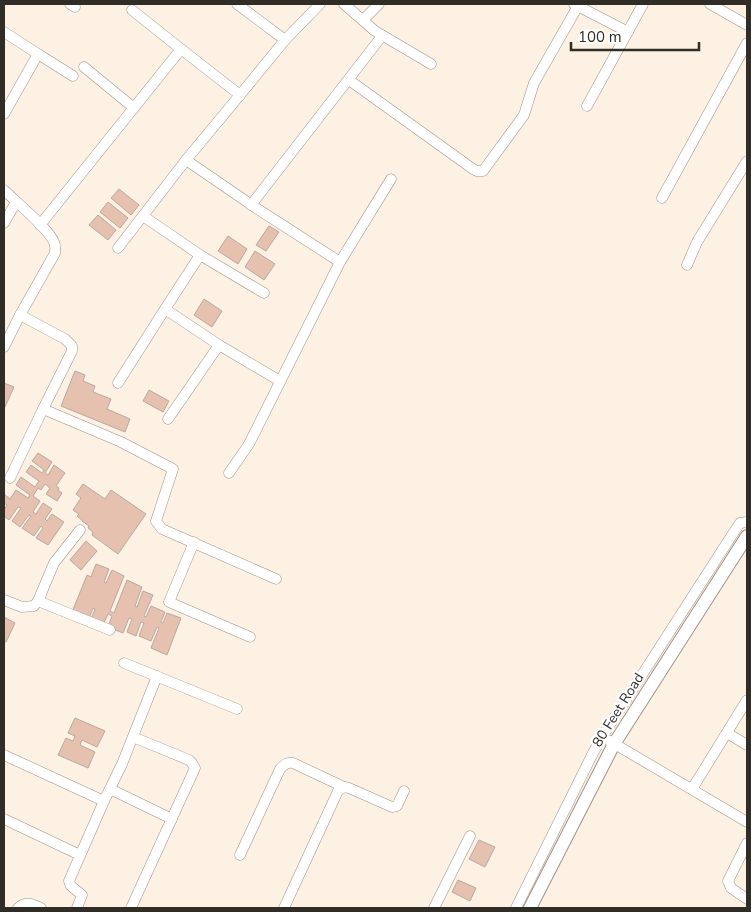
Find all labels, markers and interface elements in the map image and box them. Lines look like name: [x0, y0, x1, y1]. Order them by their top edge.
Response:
scale bar: [571, 20, 698, 52]
text: 100 m: [578, 27, 622, 47]
street label: 80 Feet Road: [588, 669, 648, 751]

